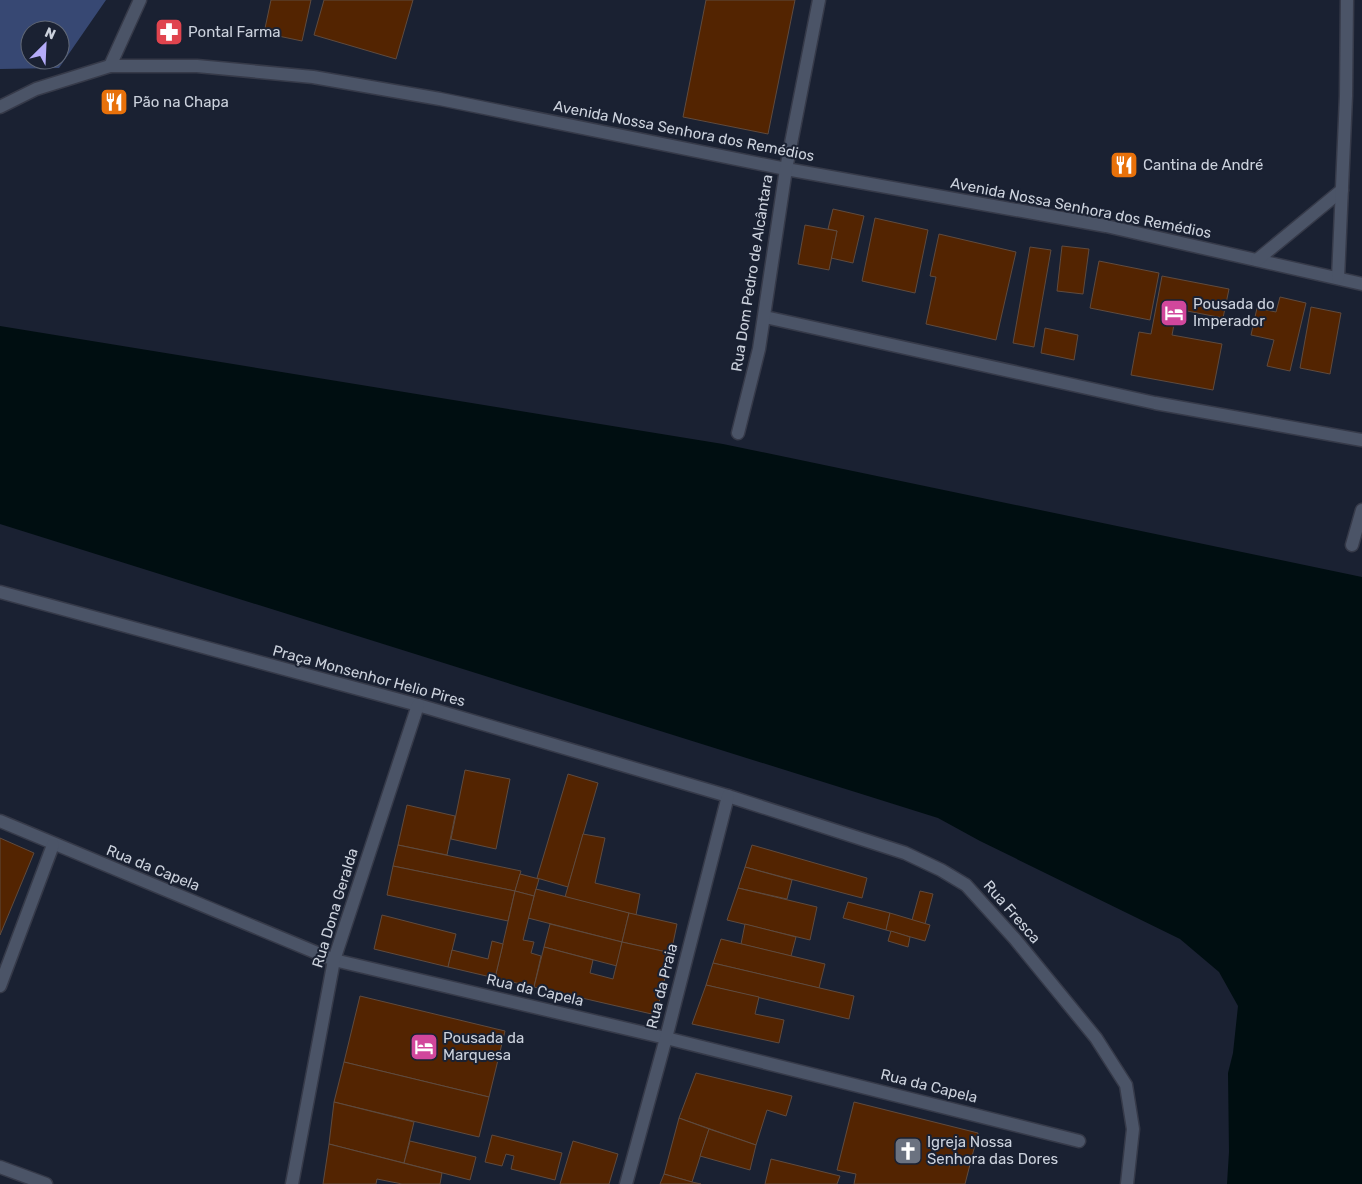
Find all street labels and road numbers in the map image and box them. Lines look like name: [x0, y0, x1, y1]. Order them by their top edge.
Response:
street label: Avenida Nossa Senhora dos Remédios: [552, 97, 816, 165]
street label: Rua Dom Pedro de Alcântara: [728, 173, 776, 373]
street label: Avenida Nossa Senhora dos Remédios: [949, 174, 1213, 242]
street label: Praça Monsenhor Helio Pires: [271, 642, 468, 711]
street label: Rua da Capela: [104, 841, 202, 895]
street label: Rua Dona Geralda: [308, 846, 362, 970]
street label: Rua Fresca: [980, 877, 1044, 947]
street label: Rua da Praia: [643, 942, 681, 1030]
street label: Rua da Capela: [485, 970, 585, 1010]
street label: Rua da Capela: [879, 1065, 979, 1107]

